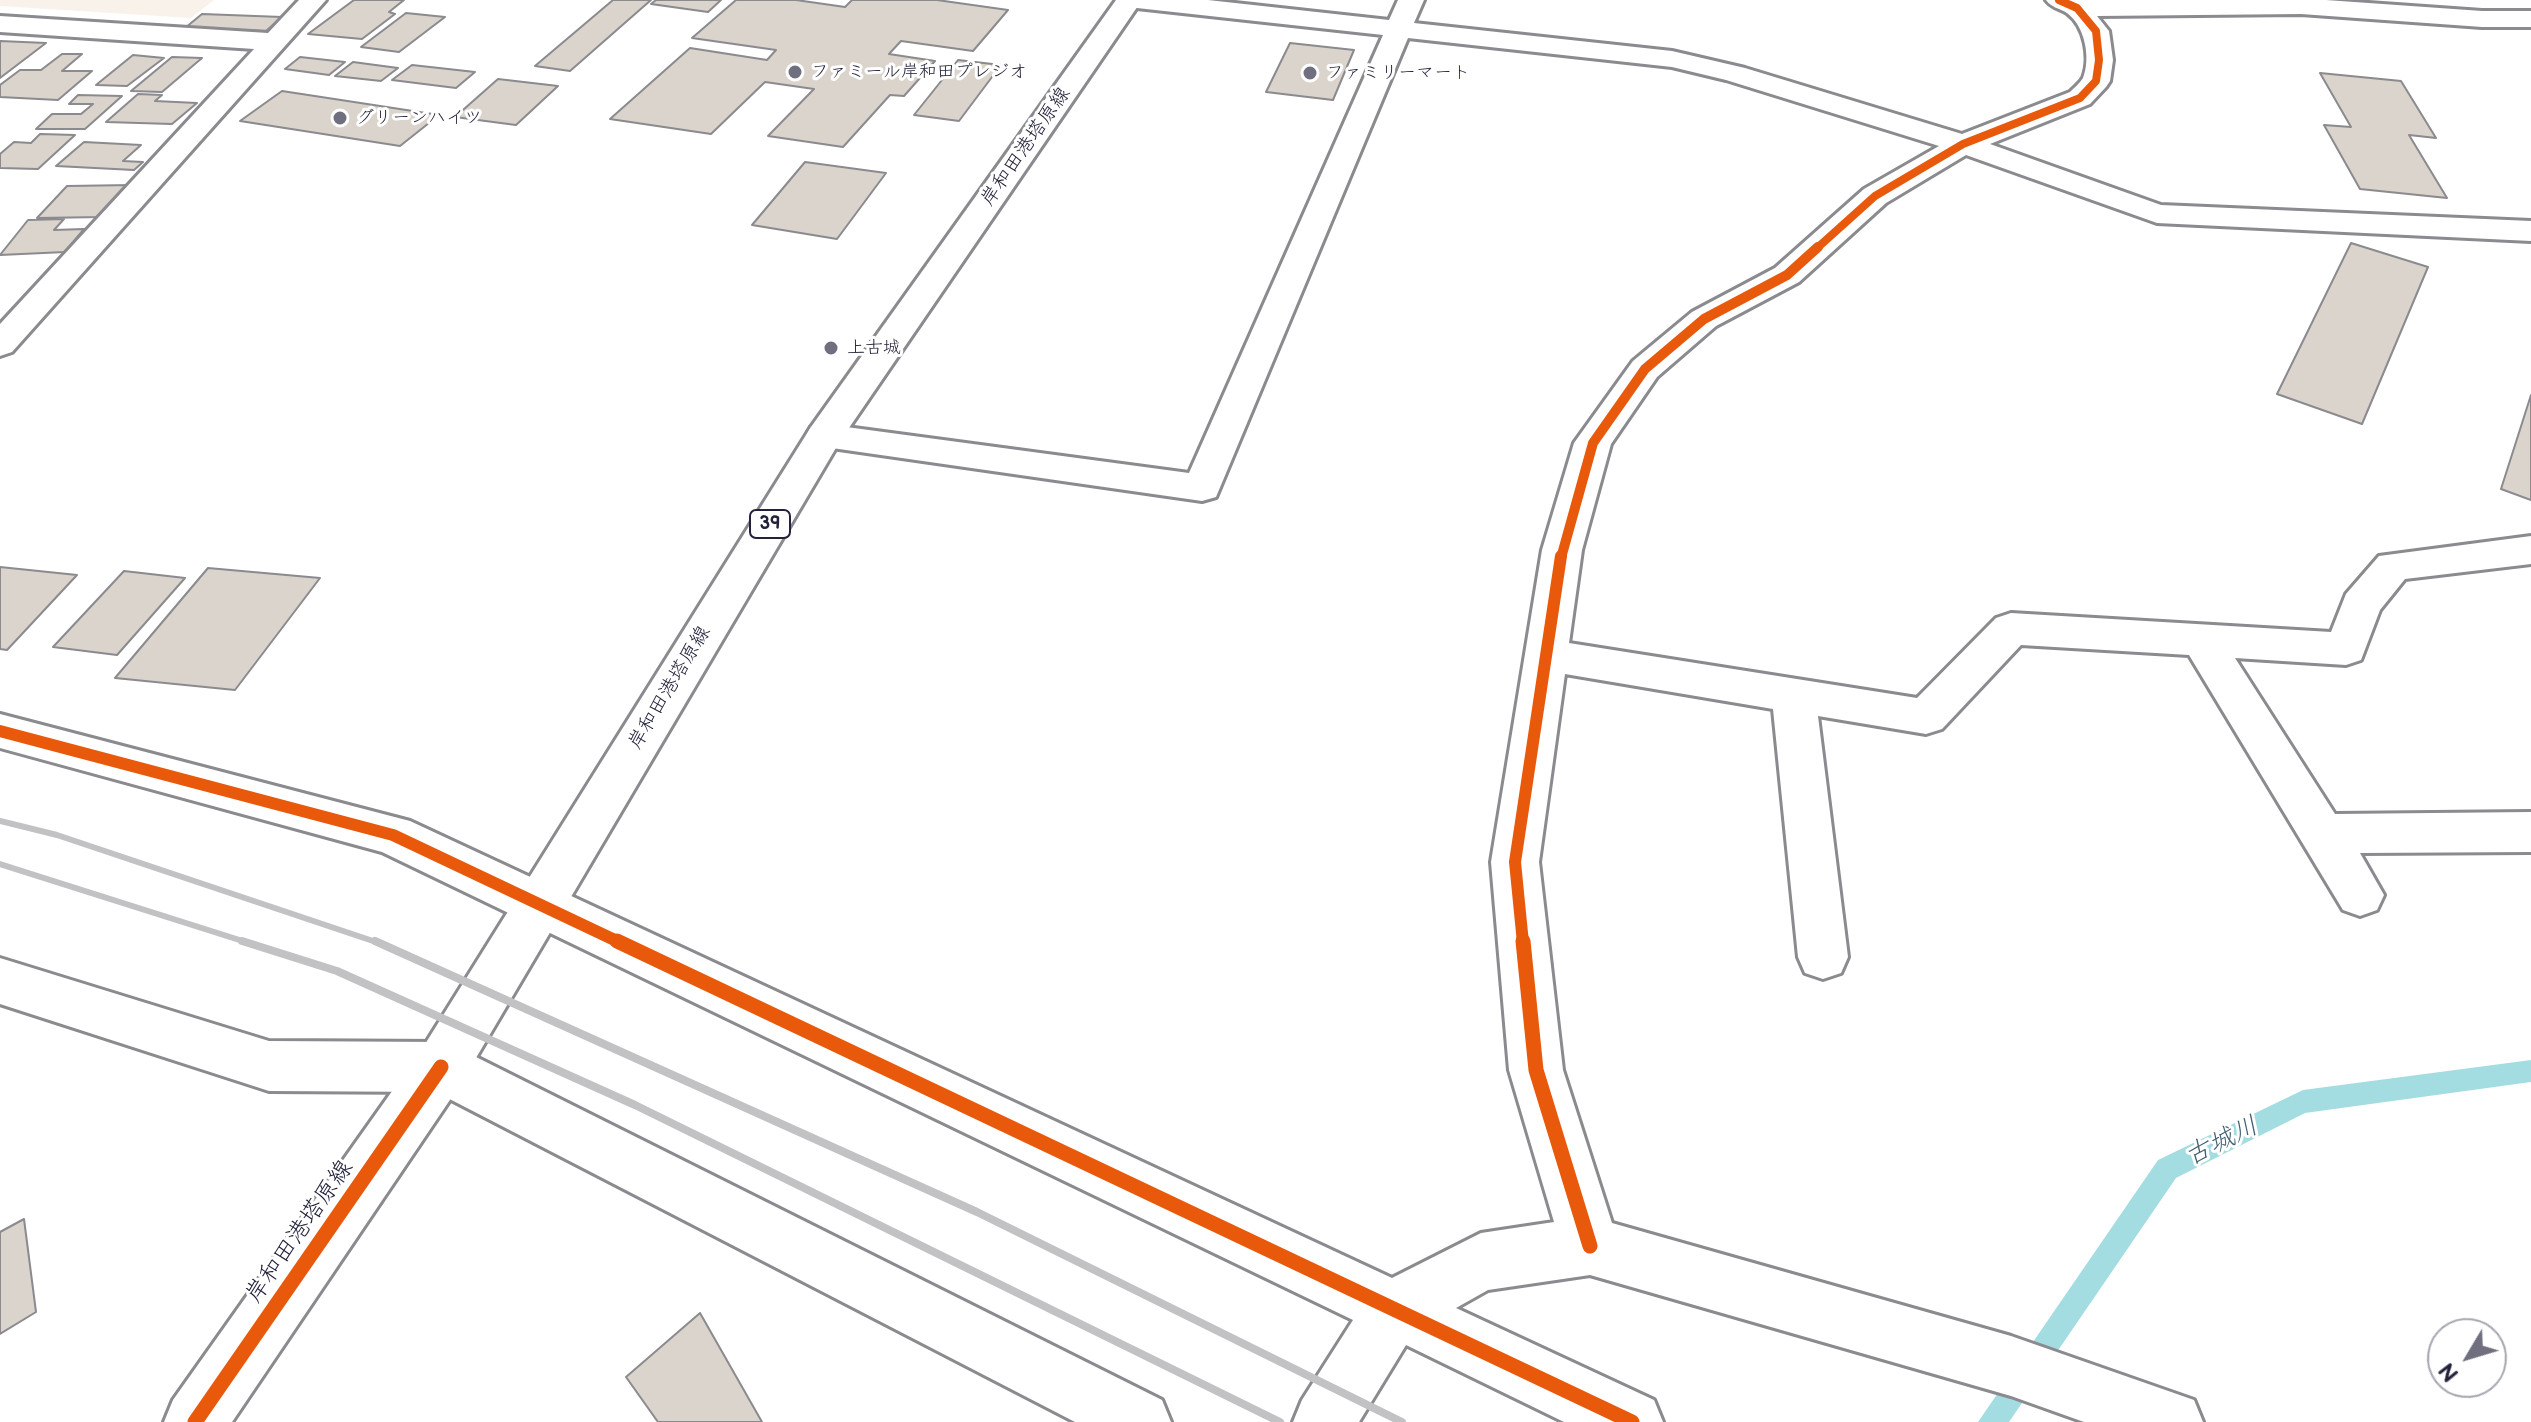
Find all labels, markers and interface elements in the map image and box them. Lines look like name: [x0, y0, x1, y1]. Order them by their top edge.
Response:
place label: ファミール岸和田プレジオ: [811, 61, 1027, 83]
place label: ファミリーマート: [1326, 62, 1470, 84]
marker: ファミール岸和田プレジオ: [786, 63, 804, 81]
marker: ファミリーマート: [1301, 64, 1319, 82]
street label: 岸和田港塔原線: [976, 83, 1076, 211]
place label: グリーンハイツ: [356, 107, 482, 129]
marker: グリーンハイツ: [331, 109, 349, 127]
place label: 上古城: [847, 337, 901, 359]
marker: 上古城: [822, 339, 840, 357]
road number: 39: [750, 510, 790, 538]
street label: 岸和田港塔原線: [624, 622, 716, 754]
water label: 古城川: [2180, 1111, 2264, 1173]
street label: 岸和田港塔原線: [240, 1155, 360, 1309]
north arrow: [2427, 1318, 2507, 1398]
text: N: [2434, 1357, 2465, 1387]

